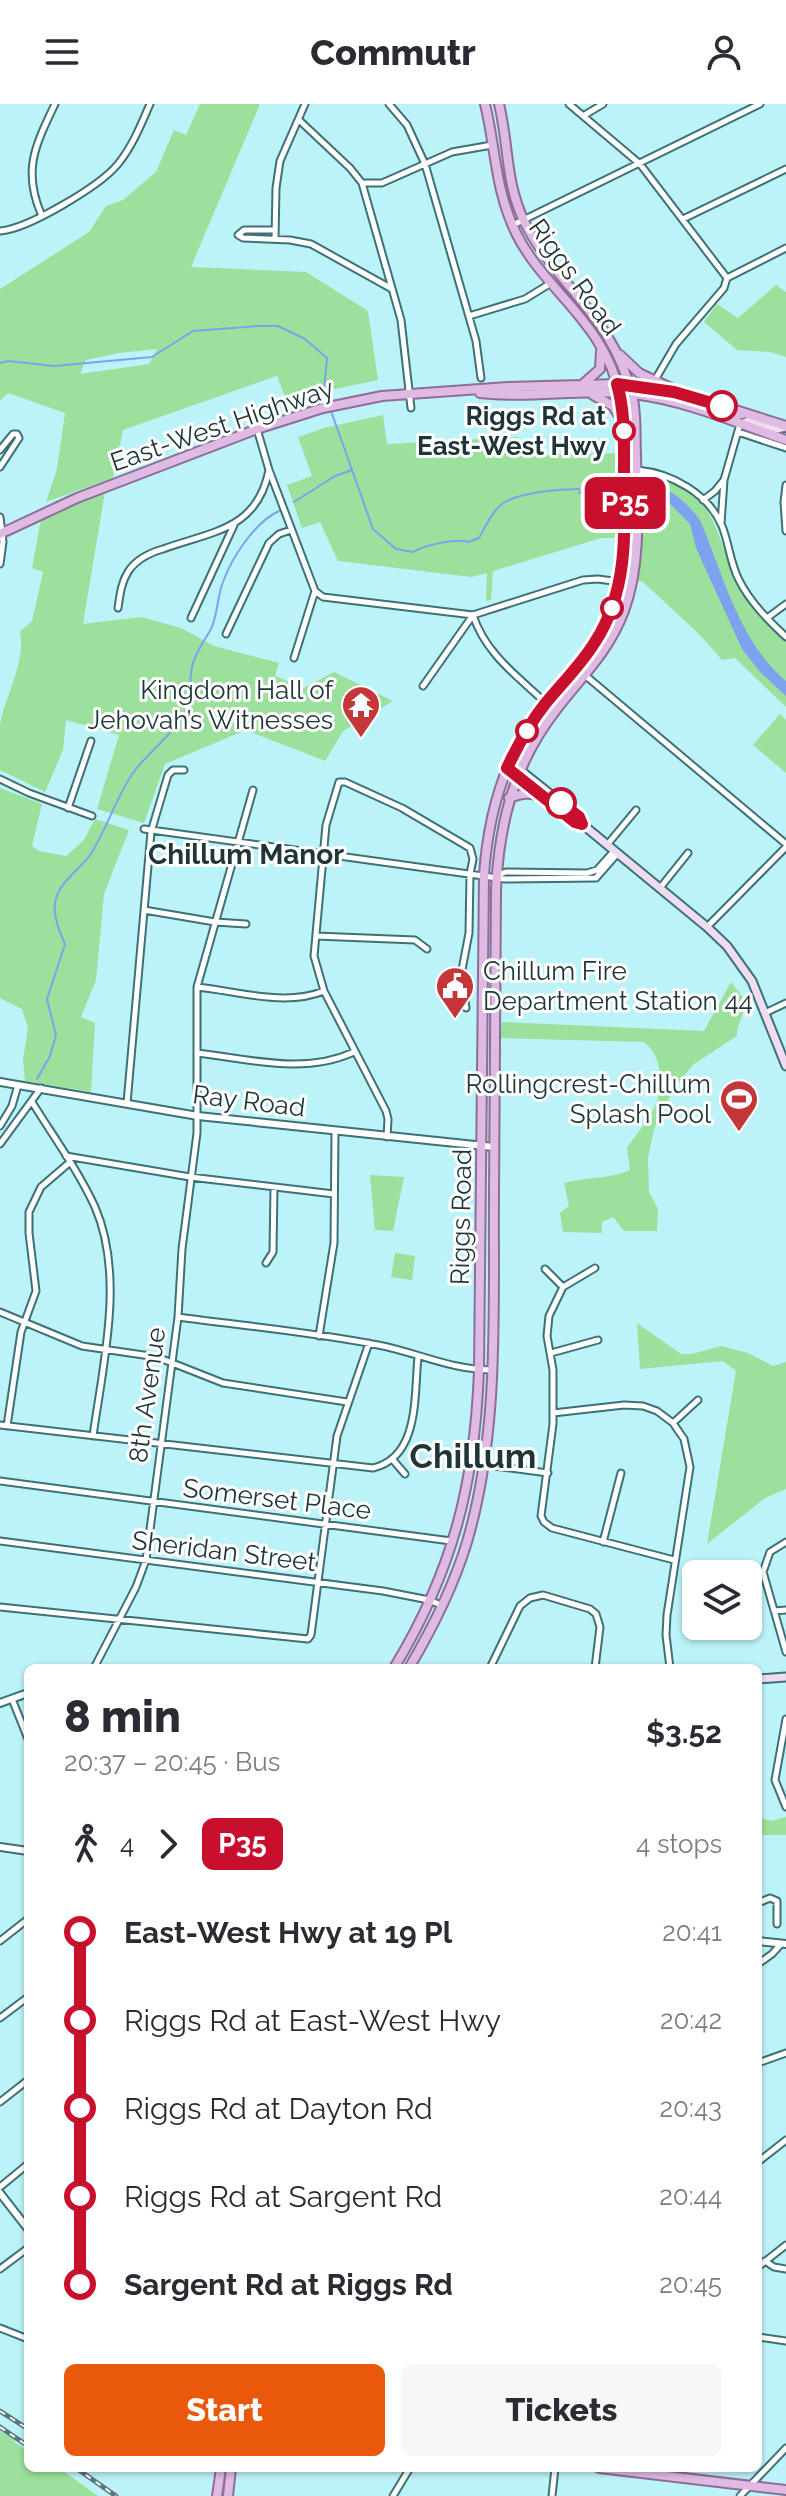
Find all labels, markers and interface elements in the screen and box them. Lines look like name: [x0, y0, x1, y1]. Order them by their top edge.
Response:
icon: menu: [40, 30, 84, 74]
icon: person: [702, 30, 746, 74]
text: Commutr: [310, 31, 476, 73]
street label: Riggs Road: [523, 213, 627, 341]
street label: East-West Highway: [106, 373, 338, 477]
unlabelled marker: [707, 391, 737, 421]
place label: Riggs Rd at East-West Hwy: [417, 401, 606, 461]
marker: Riggs Rd at East-West Hwy: [613, 420, 635, 442]
line badge: P35: [579, 477, 671, 529]
text: P35: [601, 486, 649, 519]
unlabelled marker: [601, 597, 623, 619]
place label: Kingdom Hall of Jehovah’s Witnesses: [88, 675, 334, 735]
temple icon: Kingdom Hall of Jehovah’s Witnesses: [340, 684, 382, 739]
unlabelled marker: [516, 720, 538, 742]
unlabelled marker: [546, 788, 576, 818]
district label: Chillum Manor: [148, 838, 344, 871]
place label: Chillum Fire Department Station 44: [483, 956, 753, 1016]
public building icon: Chillum Fire Department Station 44: [434, 965, 476, 1020]
place label: Rollingcrest-Chillum Splash Pool: [465, 1069, 712, 1129]
sports icon: Rollingcrest-Chillum Splash Pool: [718, 1078, 760, 1133]
street label: Ray Road: [191, 1079, 307, 1123]
street label: Riggs Road: [445, 1149, 477, 1285]
street label: 8th Avenue: [123, 1325, 171, 1465]
district label: Chillum: [410, 1436, 536, 1476]
street label: Somerset Place: [181, 1473, 373, 1525]
street label: Sheridan Street: [130, 1525, 318, 1577]
map controls: [682, 1560, 762, 1640]
button: layers: [682, 1560, 762, 1640]
text: 8 min: [64, 1691, 181, 1742]
text: $3.52: [646, 1715, 722, 1750]
text: 20:37 – 20:45 · Bus: [64, 1747, 280, 1777]
icon: walk: [64, 1822, 108, 1866]
icon: forward: [146, 1822, 190, 1866]
text: P35: [218, 1827, 267, 1860]
text: 4: [120, 1829, 134, 1859]
text: 4 stops: [636, 1829, 722, 1859]
text: East-West Hwy at 19 Pl: [124, 1915, 452, 1950]
text: 20:41: [662, 1917, 722, 1947]
text: Riggs Rd at East-West Hwy: [124, 2003, 501, 2038]
text: 20:42: [660, 2005, 722, 2035]
text: Riggs Rd at Dayton Rd: [124, 2091, 433, 2126]
text: 20:43: [660, 2093, 722, 2123]
text: Riggs Rd at Sargent Rd: [124, 2179, 442, 2214]
text: 20:44: [659, 2181, 722, 2211]
text: Sargent Rd at Riggs Rd: [124, 2267, 453, 2302]
text: 20:45: [659, 2269, 722, 2299]
button: Start: [64, 2364, 385, 2456]
button: Tickets: [401, 2364, 722, 2456]

